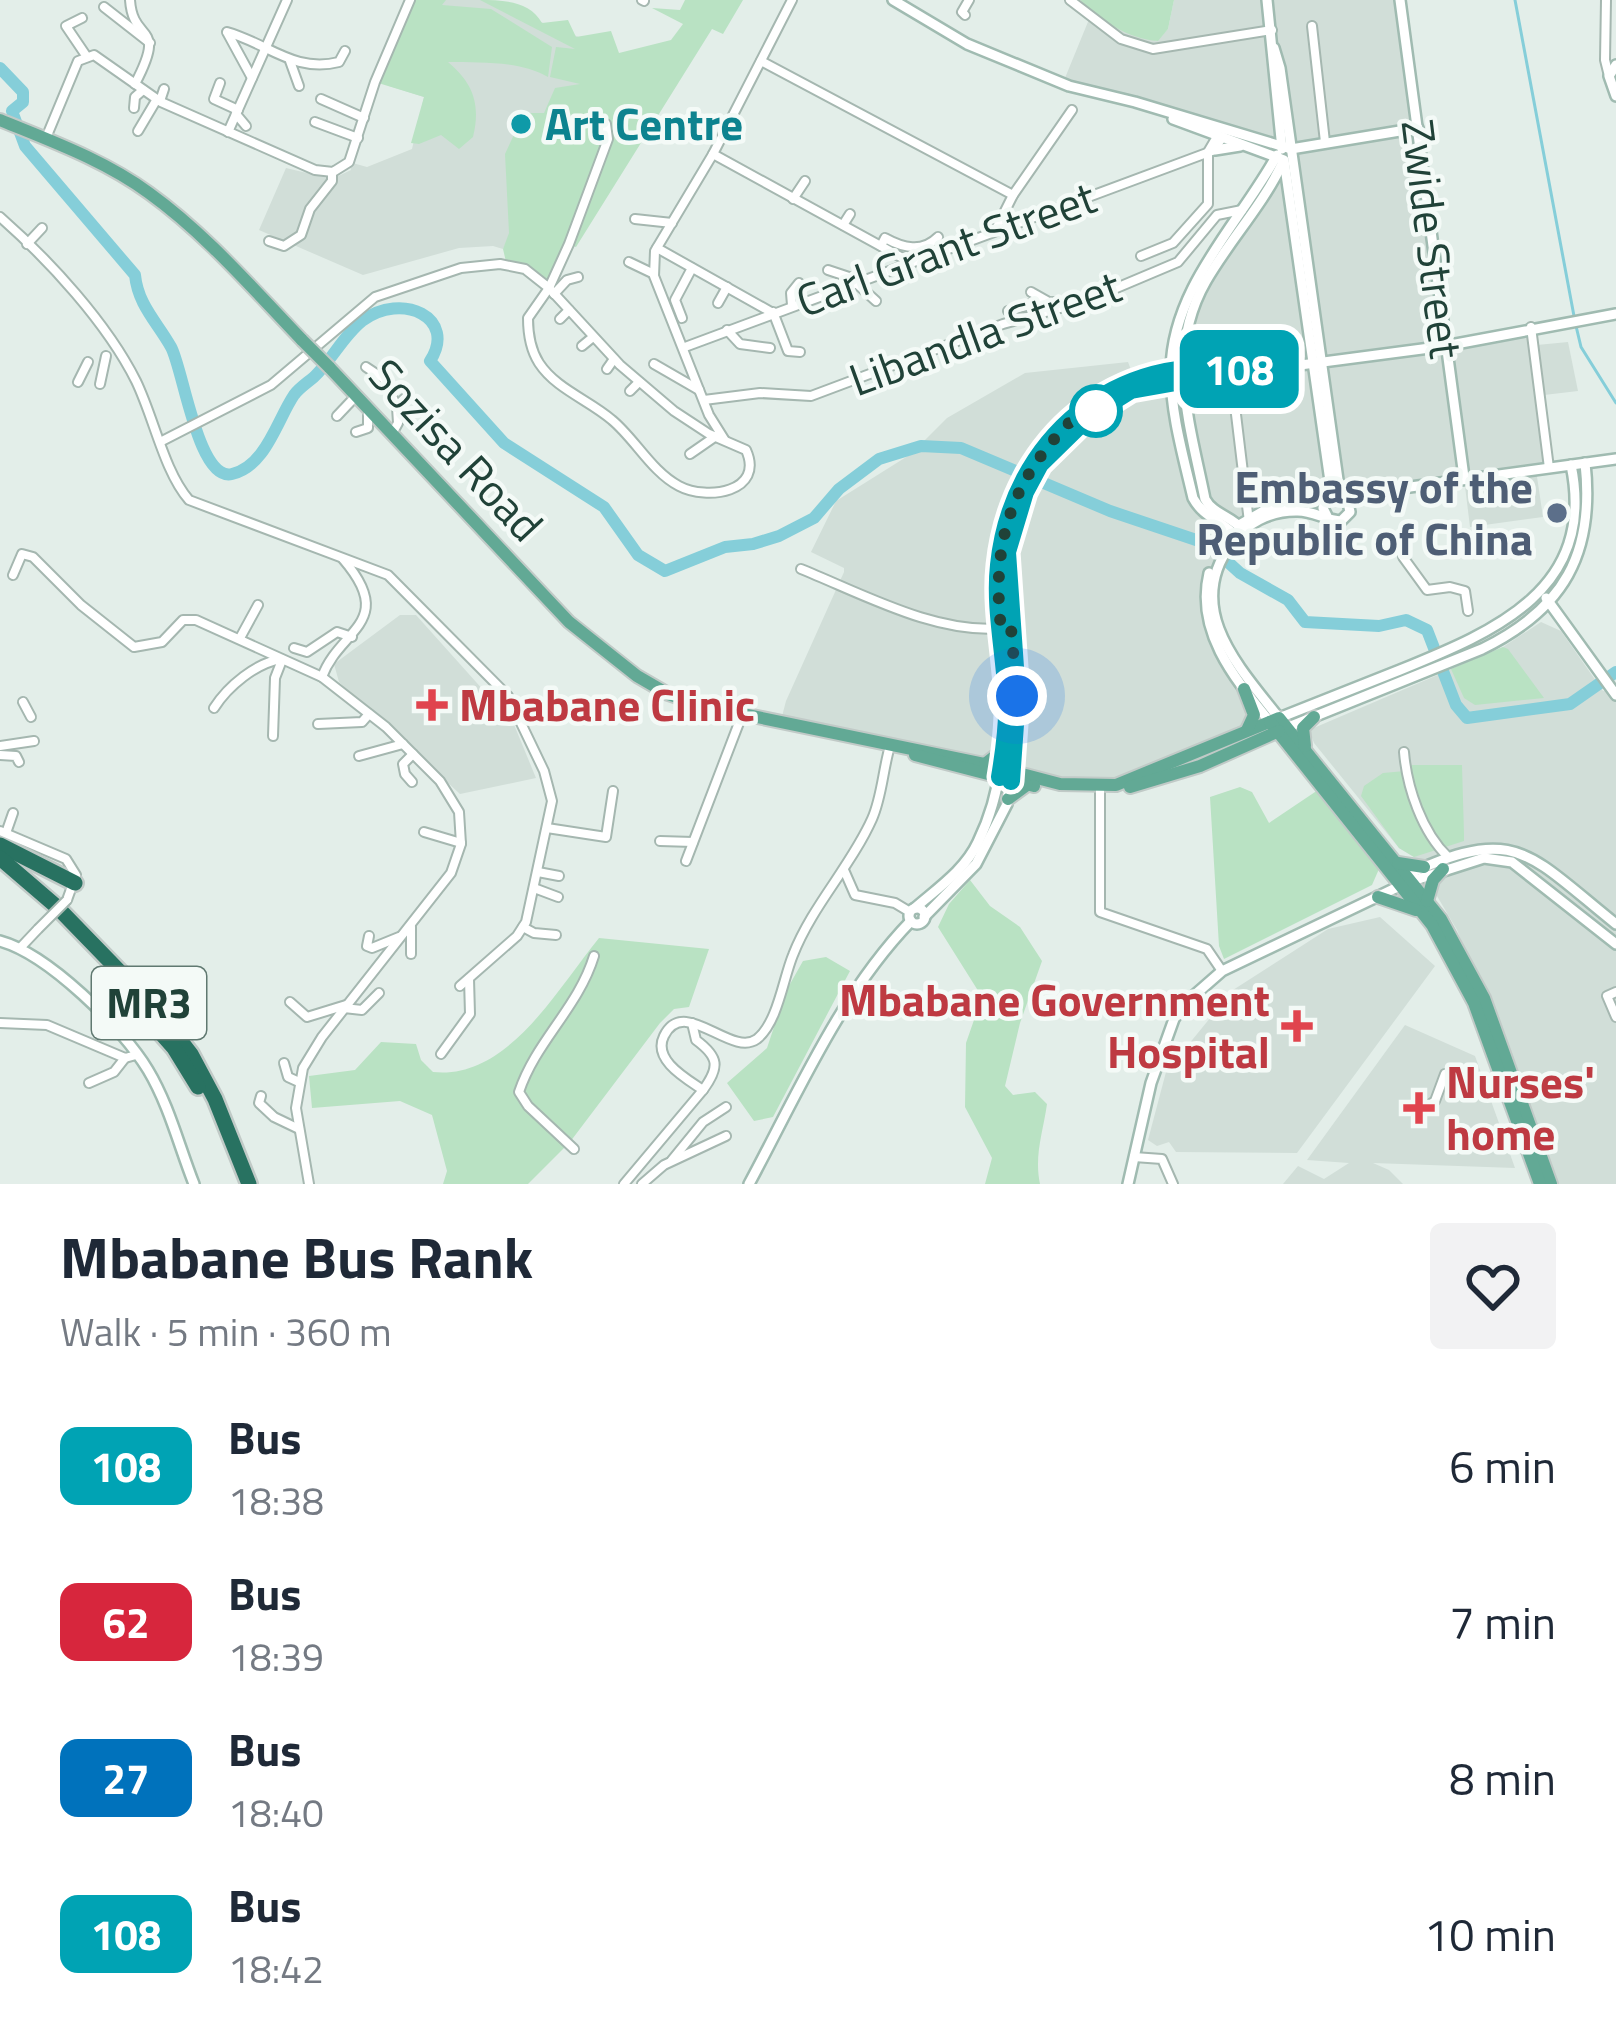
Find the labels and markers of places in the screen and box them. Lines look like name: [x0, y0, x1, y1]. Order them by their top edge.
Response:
place label: Art Centre: [545, 89, 743, 157]
marker: Art Centre: [508, 111, 534, 137]
unlabelled marker: [1071, 386, 1121, 436]
place label: Embassy of the Republic of China: [1196, 452, 1533, 572]
marker: Embassy of the Republic of China: [1544, 500, 1570, 526]
place label: Mbabane Clinic: [459, 670, 755, 738]
marker: Mbabane Clinic: [416, 689, 448, 721]
place label: Mbabane Government Hospital: [839, 965, 1270, 1085]
marker: Mbabane Government Hospital: [1281, 1010, 1313, 1042]
place label: Nurses' home: [1446, 1047, 1595, 1167]
marker: Nurses' home: [1403, 1092, 1435, 1124]

